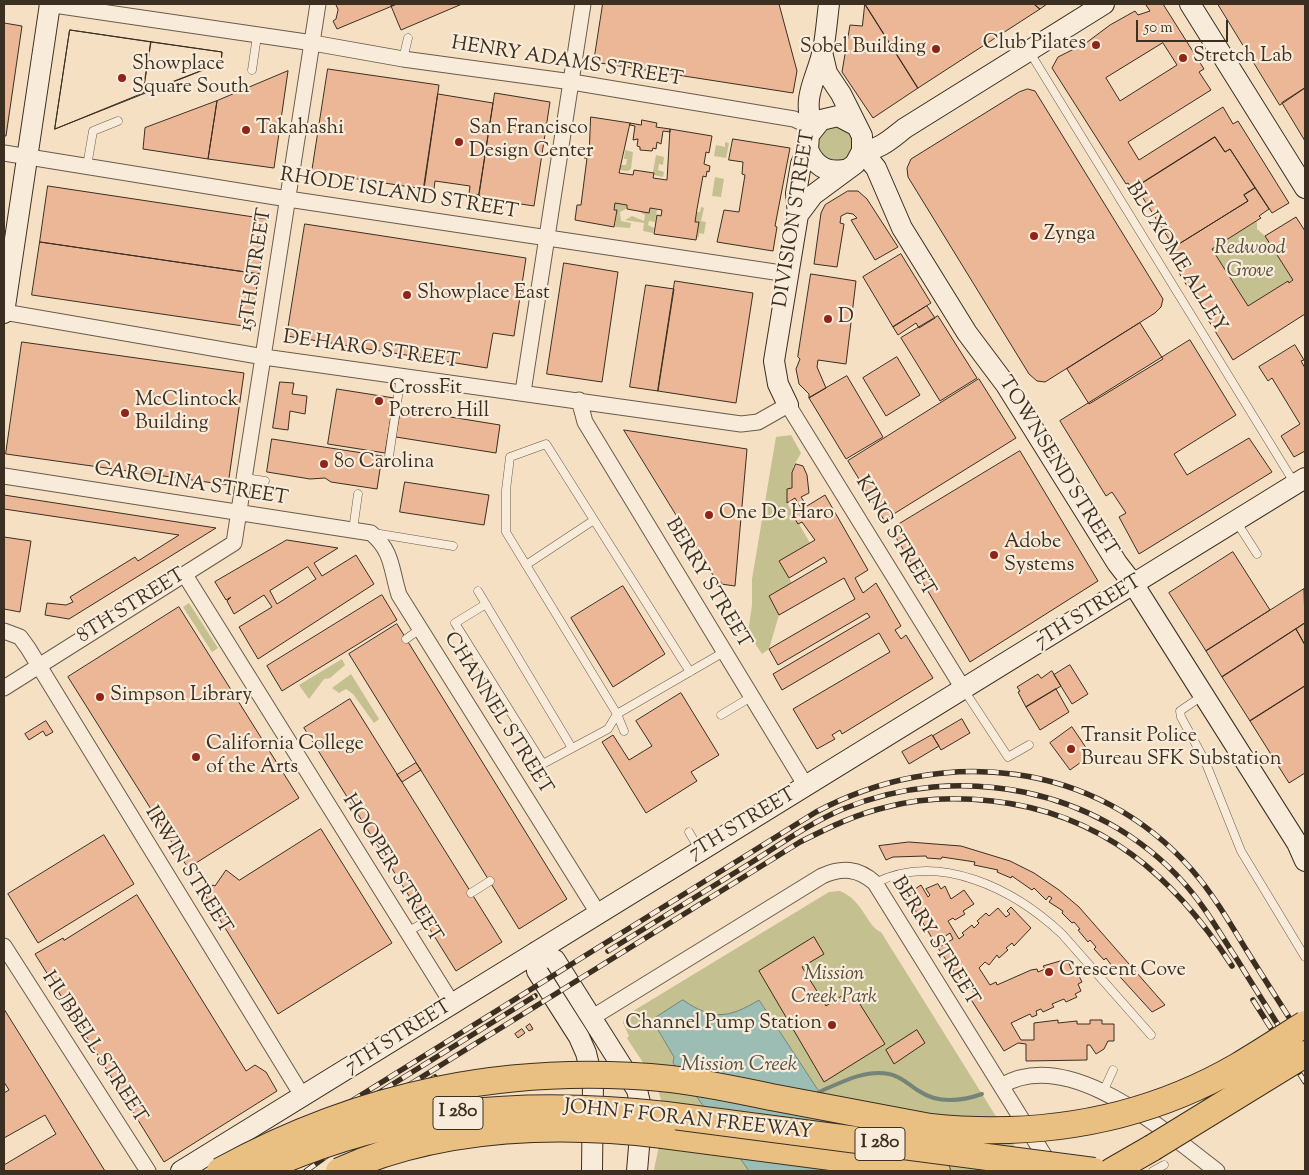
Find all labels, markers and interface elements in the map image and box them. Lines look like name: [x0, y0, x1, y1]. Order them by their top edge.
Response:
scale bar: [1139, 10, 1232, 42]
text: 50 m: [1144, 18, 1173, 39]
street label: HENRY ADAMS STREET: [449, 33, 685, 93]
place label: Club Pilates: [983, 33, 1086, 57]
place label: Sobel Building: [800, 37, 926, 61]
marker: Club Pilates: [1090, 39, 1102, 51]
marker: Sobel Building: [930, 43, 942, 55]
place label: Stretch Lab: [1193, 46, 1292, 70]
marker: Stretch Lab: [1177, 52, 1189, 64]
place label: Showplace Square South: [132, 54, 249, 101]
marker: Showplace Square South: [116, 72, 128, 84]
place label: Takahashi: [256, 118, 344, 142]
place label: San Francisco Design Center: [469, 118, 594, 165]
marker: Takahashi: [240, 124, 252, 136]
street label: DIVISION STREET: [770, 129, 822, 309]
marker: San Francisco Design Center: [453, 136, 465, 148]
street label: RHODE ISLAND STREET: [278, 164, 520, 226]
street label: BLUXOME ALLEY: [1119, 178, 1231, 338]
street label: 15TH STREET: [235, 207, 279, 333]
place label: Zynga: [1044, 224, 1096, 248]
marker: Zynga: [1028, 230, 1040, 242]
park label: Redwood Grove: [1214, 238, 1286, 285]
place label: Showplace East: [417, 283, 550, 307]
marker: Showplace East: [401, 289, 413, 301]
place label: D: [838, 307, 854, 331]
marker: D: [822, 313, 834, 325]
street label: DE HARO STREET: [281, 327, 461, 375]
street label: TOWNSEND STREET: [992, 373, 1122, 561]
place label: CrossFit Potrero Hill: [389, 378, 489, 425]
place label: McClintock Building: [135, 390, 239, 437]
marker: CrossFit Potrero Hill: [373, 395, 385, 407]
marker: McClintock Building: [119, 407, 131, 419]
place label: 80 Carolina: [334, 452, 434, 476]
street label: CAROLINA STREET: [92, 458, 290, 512]
marker: 80 Carolina: [318, 458, 330, 470]
street label: KING STREET: [849, 472, 939, 602]
place label: One De Haro: [719, 503, 834, 527]
marker: One De Haro: [703, 509, 715, 521]
street label: BERRY STREET: [659, 514, 755, 654]
place label: Adobe Systems: [1004, 532, 1074, 579]
marker: Adobe Systems: [988, 549, 1000, 561]
street label: 8TH STREET: [74, 564, 190, 650]
street label: 7TH STREET: [1031, 571, 1147, 655]
street label: CHANNEL STREET: [437, 628, 557, 800]
place label: Simpson Library: [110, 685, 252, 709]
marker: Simpson Library: [94, 691, 106, 703]
place label: Transit Police Bureau SFK Substation: [1081, 726, 1281, 773]
place label: California College of the Arts: [206, 734, 364, 781]
marker: Transit Police Bureau SFK Substation: [1065, 743, 1077, 755]
marker: California College of the Arts: [190, 751, 202, 763]
street label: 7TH STREET: [685, 784, 801, 866]
street label: HOOPER STREET: [336, 790, 446, 948]
street label: IRWIN STREET: [138, 803, 236, 939]
street label: BERRY STREET: [885, 873, 983, 1011]
place label: Crescent Cove: [1059, 960, 1186, 984]
park label: Mission Creek Park: [791, 964, 877, 1011]
marker: Crescent Cove: [1043, 966, 1055, 978]
street label: HUBBELL STREET: [35, 968, 151, 1128]
street label: 7TH STREET: [341, 996, 457, 1080]
place label: Channel Pump Station: [625, 1013, 822, 1037]
marker: Channel Pump Station: [826, 1019, 838, 1031]
water label: Mission Creek: [681, 1053, 797, 1079]
road number: I 280: [433, 1096, 483, 1130]
street label: JOHN F FORAN FREEWAY: [563, 1096, 813, 1146]
road number: I 280: [855, 1128, 905, 1160]

